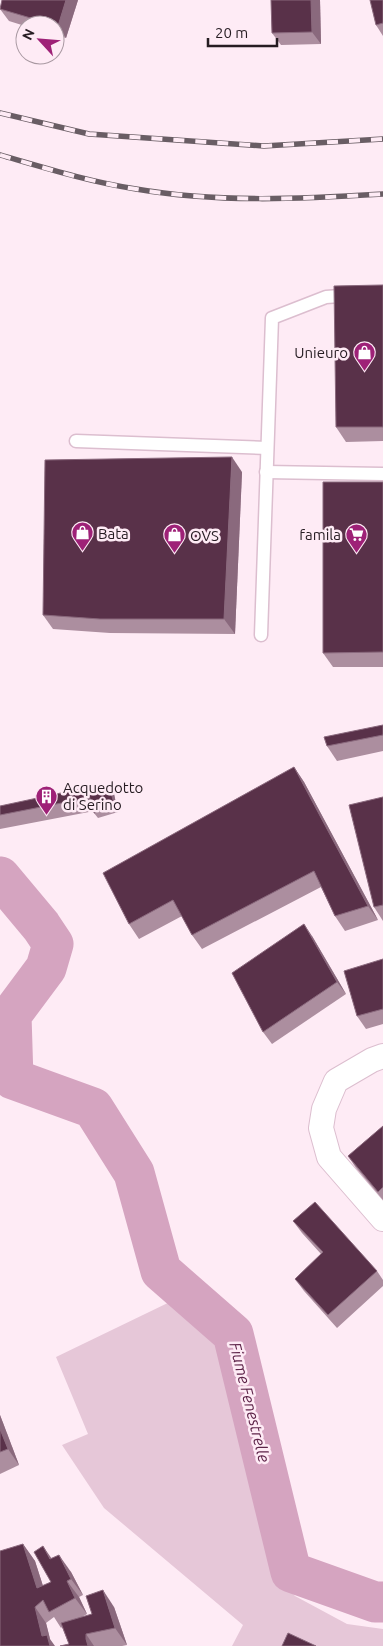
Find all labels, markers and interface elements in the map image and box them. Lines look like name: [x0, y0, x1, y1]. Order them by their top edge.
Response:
north arrow: [15, 15, 65, 65]
scale bar: [208, 15, 277, 47]
text: 20 m: [215, 24, 248, 41]
text: N: [19, 26, 38, 43]
shop icon: Unieuro: [352, 340, 376, 371]
place label: Unieuro: [294, 344, 348, 361]
shop icon: Bata: [70, 521, 94, 552]
supermarket icon: famila: [345, 522, 369, 553]
shop icon: OVS: [162, 523, 186, 554]
place label: Bata: [98, 525, 129, 542]
place label: famila: [299, 526, 341, 543]
place label: OVS: [190, 527, 219, 544]
place label: Acquedotto di Serino: [63, 779, 143, 813]
building icon: Acquedotto di Serino: [35, 784, 59, 815]
water label: Fiume Fenestrelle: [226, 1340, 274, 1464]

